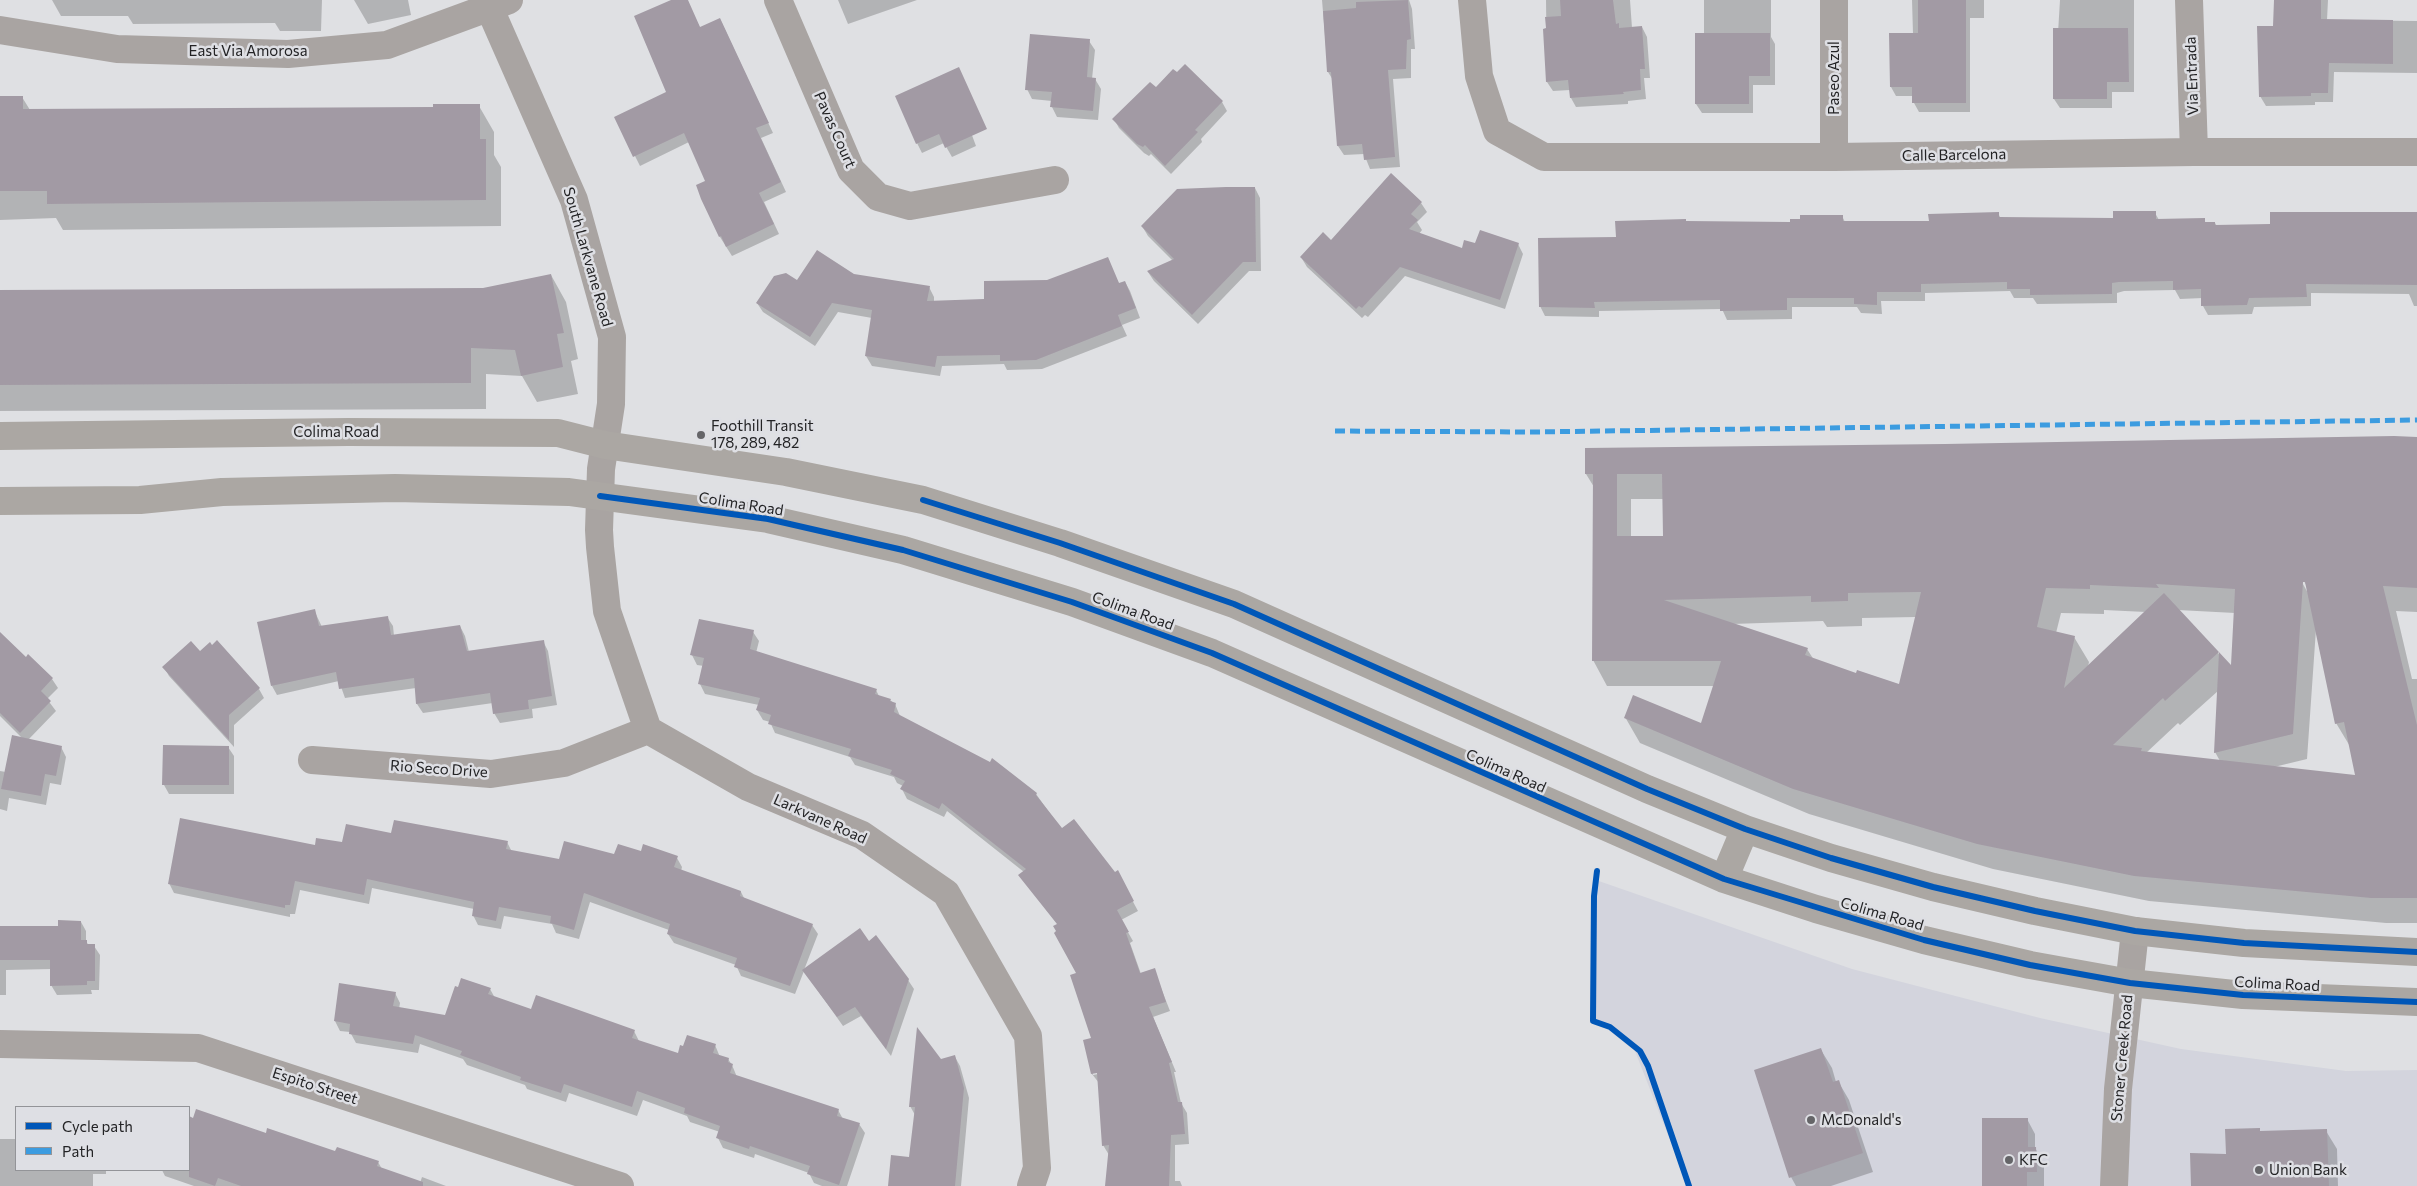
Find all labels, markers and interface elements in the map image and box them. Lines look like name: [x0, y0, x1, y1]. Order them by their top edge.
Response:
street label: Via Entrada: [2182, 36, 2202, 116]
street label: Paseo Azul: [1825, 41, 1843, 115]
street label: East Via Amorosa: [188, 42, 308, 60]
street label: Pavas Court: [810, 89, 860, 171]
street label: Calle Barcelona: [1902, 145, 2006, 165]
street label: South Larkvane Road: [559, 185, 617, 329]
place label: Foothill Transit 178, 289, 482: [711, 417, 814, 452]
street label: Colima Road: [293, 423, 379, 441]
marker: Foothill Transit 178, 289, 482: [695, 429, 707, 441]
street label: Colima Road: [697, 488, 785, 520]
street label: Colima Road: [1090, 588, 1176, 634]
street label: Colima Road: [1463, 745, 1549, 797]
street label: Rio Seco Drive: [390, 757, 488, 781]
street label: Larkvane Road: [771, 790, 869, 848]
street label: Colima Road: [1838, 894, 1926, 934]
street label: Colima Road: [2234, 973, 2320, 995]
street label: Stoner Creek Road: [2108, 994, 2136, 1122]
street label: Espito Street: [270, 1064, 360, 1108]
legend: [15, 1106, 190, 1171]
place label: McDonald's: [1821, 1111, 1902, 1129]
marker: McDonald's: [1805, 1114, 1817, 1126]
text: Cycle path: [62, 1117, 133, 1135]
text: Path: [62, 1142, 94, 1160]
place label: KFC: [2019, 1151, 2048, 1169]
marker: KFC: [2003, 1154, 2015, 1166]
place label: Union Bank: [2269, 1161, 2347, 1179]
marker: Union Bank: [2253, 1164, 2265, 1176]

